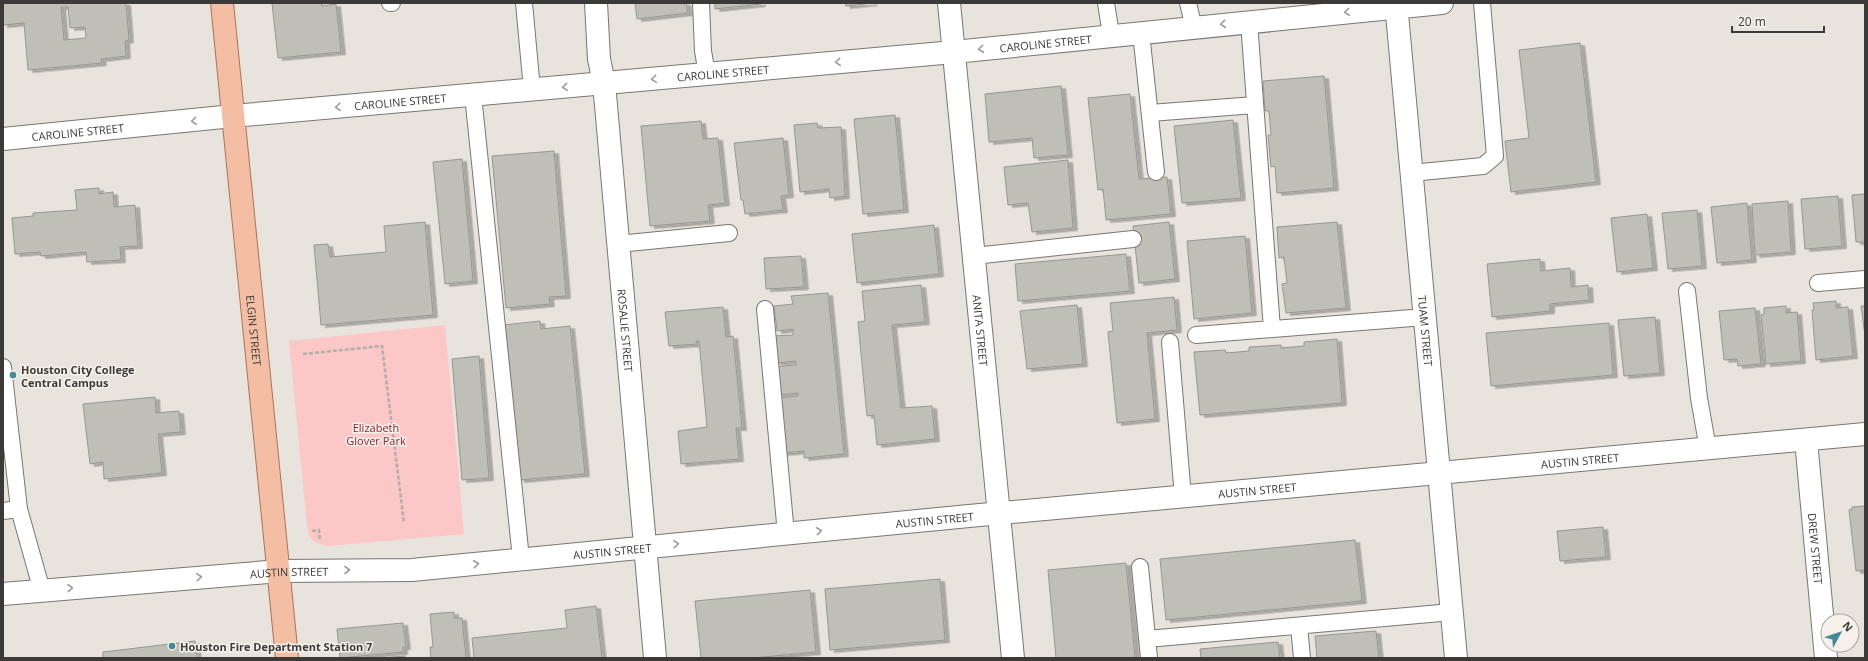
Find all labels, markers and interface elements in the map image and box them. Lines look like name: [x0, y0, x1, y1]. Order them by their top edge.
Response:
one-way arrow: [1344, 7, 1350, 16]
scale bar: [1732, 8, 1824, 34]
text: 20 m: [1738, 13, 1766, 30]
one-way arrow: [1220, 20, 1226, 29]
street label: CAROLINE STREET: [999, 31, 1092, 55]
one-way arrow: [978, 44, 984, 53]
one-way arrow: [835, 57, 841, 66]
street label: CAROLINE STREET: [676, 61, 770, 84]
one-way arrow: [651, 74, 657, 83]
one-way arrow: [562, 82, 568, 91]
street label: CAROLINE STREET: [353, 90, 447, 113]
one-way arrow: [335, 103, 341, 112]
one-way arrow: [191, 116, 197, 125]
street label: CAROLINE STREET: [31, 119, 124, 144]
street label: ROSALIE STREET: [615, 288, 637, 373]
street label: ELGIN STREET: [244, 294, 265, 367]
street label: ANITA STREET: [970, 294, 992, 367]
street label: TUAM STREET: [1415, 295, 1437, 367]
place label: Houston City College Central Campus: [21, 362, 135, 390]
marker: Houston City College Central Campus: [8, 370, 18, 380]
park label: Elizabeth Glover Park: [346, 420, 406, 448]
street label: AUSTIN STREET: [1540, 449, 1620, 471]
street label: AUSTIN STREET: [1217, 479, 1297, 501]
street label: AUSTIN STREET: [895, 508, 974, 531]
street label: DREW STREET: [1805, 512, 1827, 585]
one-way arrow: [816, 526, 822, 535]
street label: AUSTIN STREET: [572, 539, 652, 562]
one-way arrow: [673, 540, 679, 549]
one-way arrow: [473, 559, 480, 568]
street label: AUSTIN STREET: [249, 563, 328, 581]
one-way arrow: [344, 566, 350, 574]
one-way arrow: [196, 573, 202, 582]
one-way arrow: [67, 584, 73, 593]
north arrow: [1820, 613, 1860, 653]
text: N: [1839, 618, 1857, 635]
place label: Houston Fire Department Station 7: [180, 639, 372, 654]
marker: Houston Fire Department Station 7: [167, 641, 177, 651]

